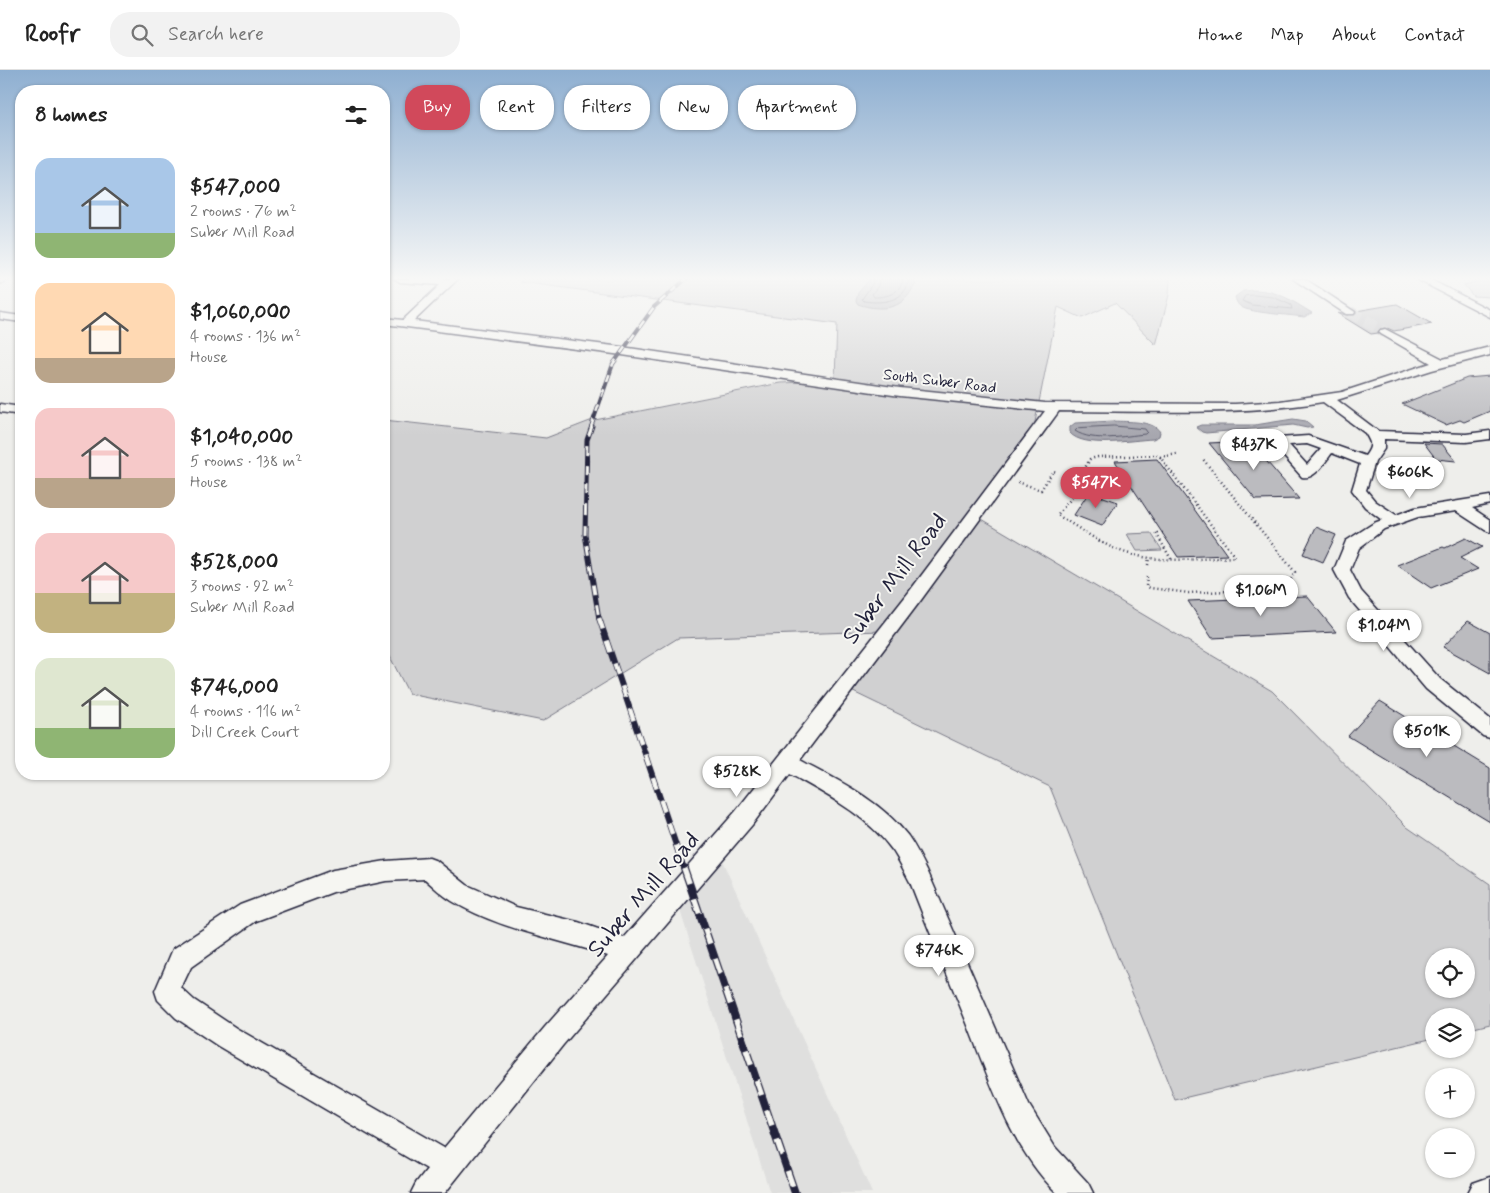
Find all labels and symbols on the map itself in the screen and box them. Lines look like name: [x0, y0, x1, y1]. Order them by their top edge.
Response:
street label: South Suber Road: [882, 364, 998, 399]
pin: $437K: [1219, 428, 1289, 471]
pin: $606K: [1375, 456, 1445, 499]
pin: $547K: [1061, 466, 1131, 509]
street label: Suber Mill Road: [836, 507, 955, 651]
pin: $1.06M: [1220, 574, 1302, 617]
pin: $1.04M: [1343, 610, 1425, 652]
pin: $501K: [1392, 716, 1462, 758]
pin: $528K: [702, 756, 772, 798]
street label: Suber Mill Road: [581, 826, 707, 964]
pin: $746K: [904, 934, 974, 977]

